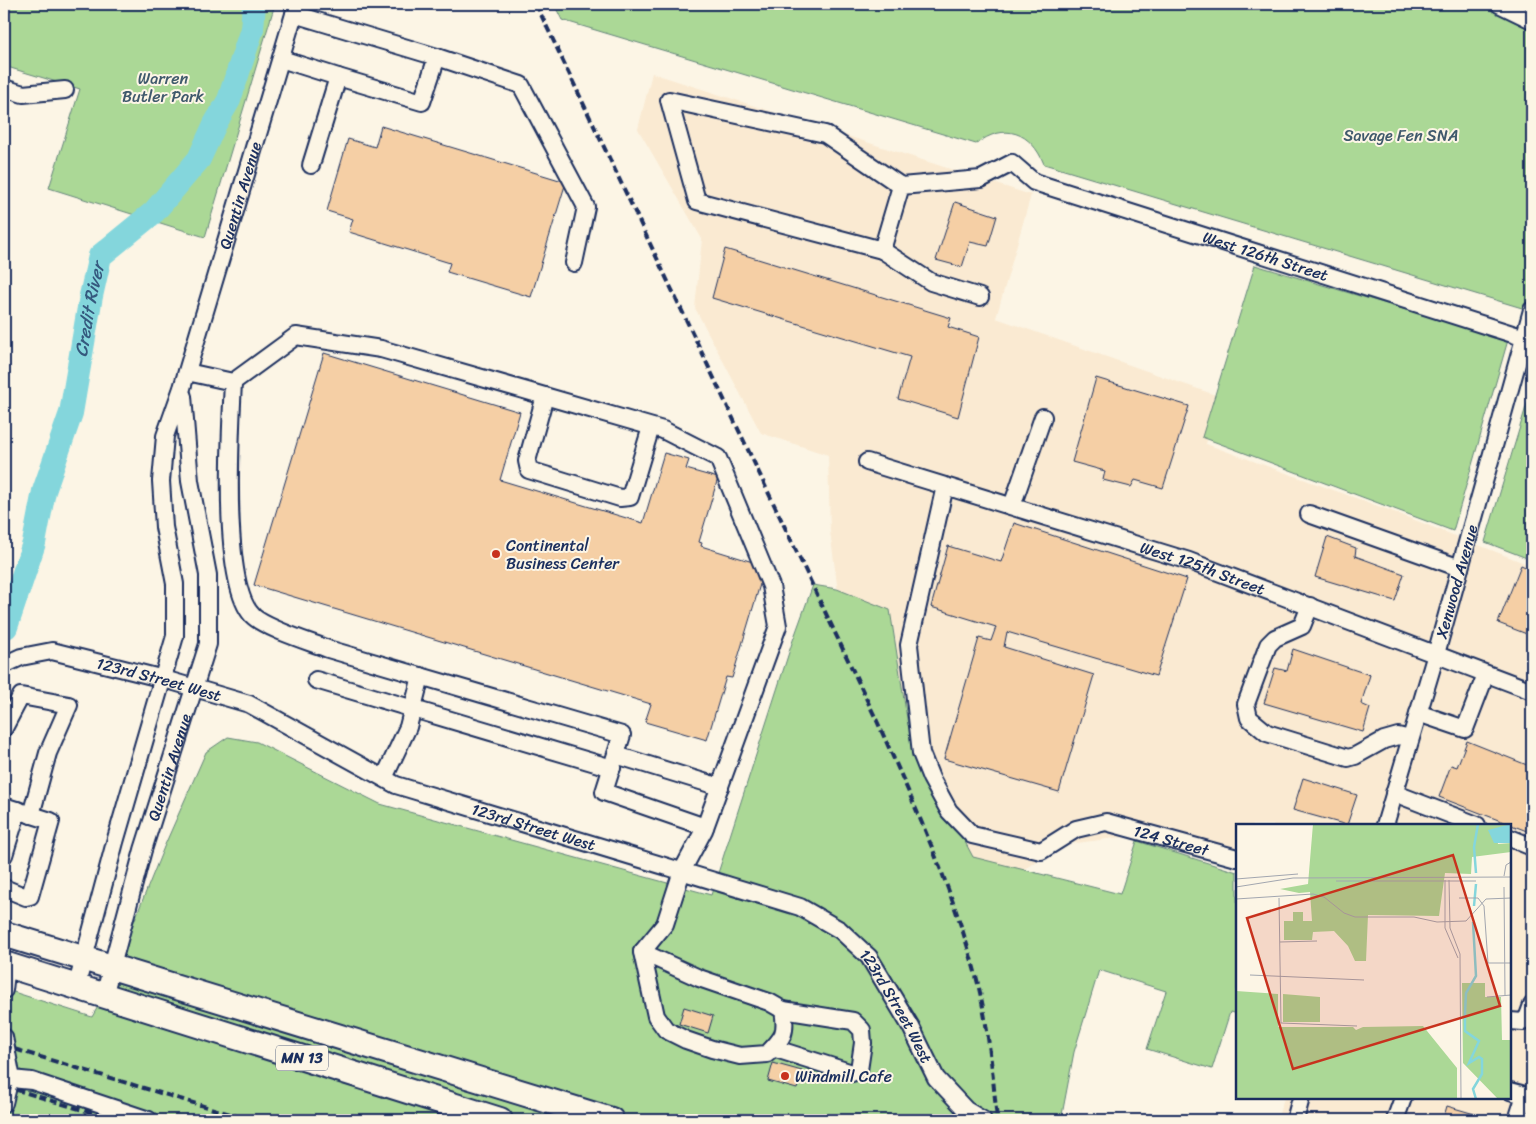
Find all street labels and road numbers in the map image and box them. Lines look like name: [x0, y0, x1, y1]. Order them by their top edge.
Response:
street label: Quentin Avenue: [210, 138, 270, 253]
street label: West 126th Street: [1199, 222, 1332, 289]
street label: Xenwood Avenue: [1426, 521, 1486, 642]
street label: West 125th Street: [1137, 532, 1270, 603]
street label: 123rd Street West: [94, 648, 225, 710]
street label: Quentin Avenue: [139, 709, 200, 825]
street label: 123rd Street West: [468, 794, 599, 859]
street label: 124 Street: [1130, 816, 1213, 864]
street label: 123rd Street West: [853, 941, 941, 1068]
road number: MN 13: [276, 1046, 328, 1070]

